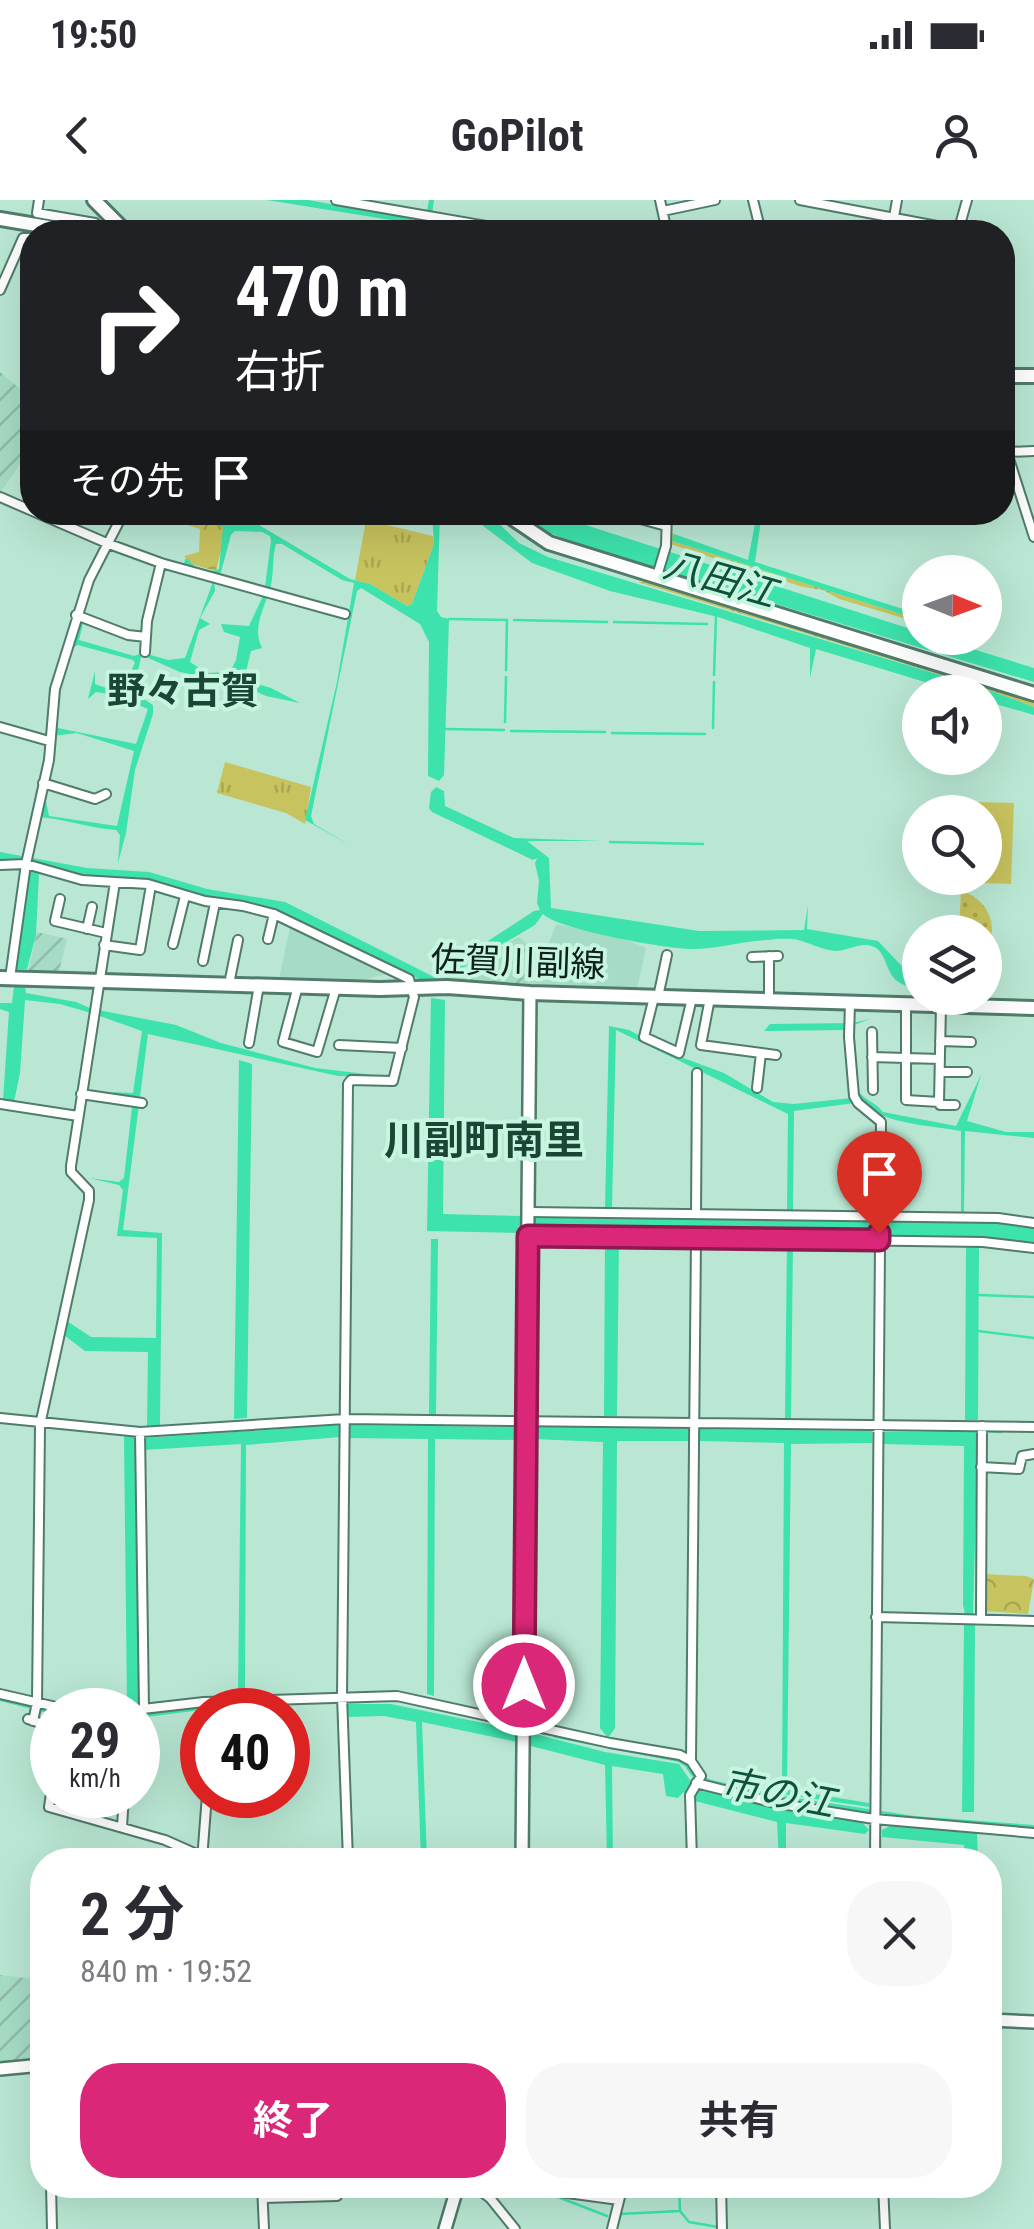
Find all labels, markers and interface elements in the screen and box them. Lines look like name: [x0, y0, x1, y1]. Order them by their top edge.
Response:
text: 19:50: [50, 13, 137, 57]
icon: back: [50, 108, 105, 163]
icon: person: [929, 108, 984, 163]
text: GoPilot: [450, 109, 584, 162]
text: 470 m: [235, 251, 409, 333]
icon: right: [70, 260, 200, 390]
text: 右折: [235, 345, 325, 398]
icon: arrive: [204, 450, 259, 505]
text: その先: [70, 459, 184, 503]
water label: 八田江: [659, 542, 785, 617]
north arrow: [902, 555, 1002, 655]
map controls: [902, 555, 1002, 1015]
district label: 野々古賀: [107, 669, 259, 713]
button: sound: [902, 675, 1002, 775]
button: search: [902, 795, 1002, 895]
button: layers: [902, 915, 1002, 1015]
street label: 佐賀川副線: [430, 939, 606, 986]
district label: 川副町南里: [384, 1117, 584, 1164]
pin: [837, 1131, 922, 1234]
icon: arrive: [852, 1146, 907, 1201]
position arrow: [472, 1633, 576, 1737]
speed limit sign: 40: [180, 1688, 310, 1818]
text: 29: [70, 1712, 120, 1770]
water label: 市の江: [718, 1761, 842, 1826]
text: km/h: [69, 1764, 121, 1793]
text: 2 分: [80, 1879, 184, 1950]
button: close: [847, 1881, 952, 1986]
text: 840 m · 19:52: [80, 1952, 252, 1990]
button: 終了: [80, 2063, 506, 2178]
button: 共有: [526, 2063, 952, 2178]

